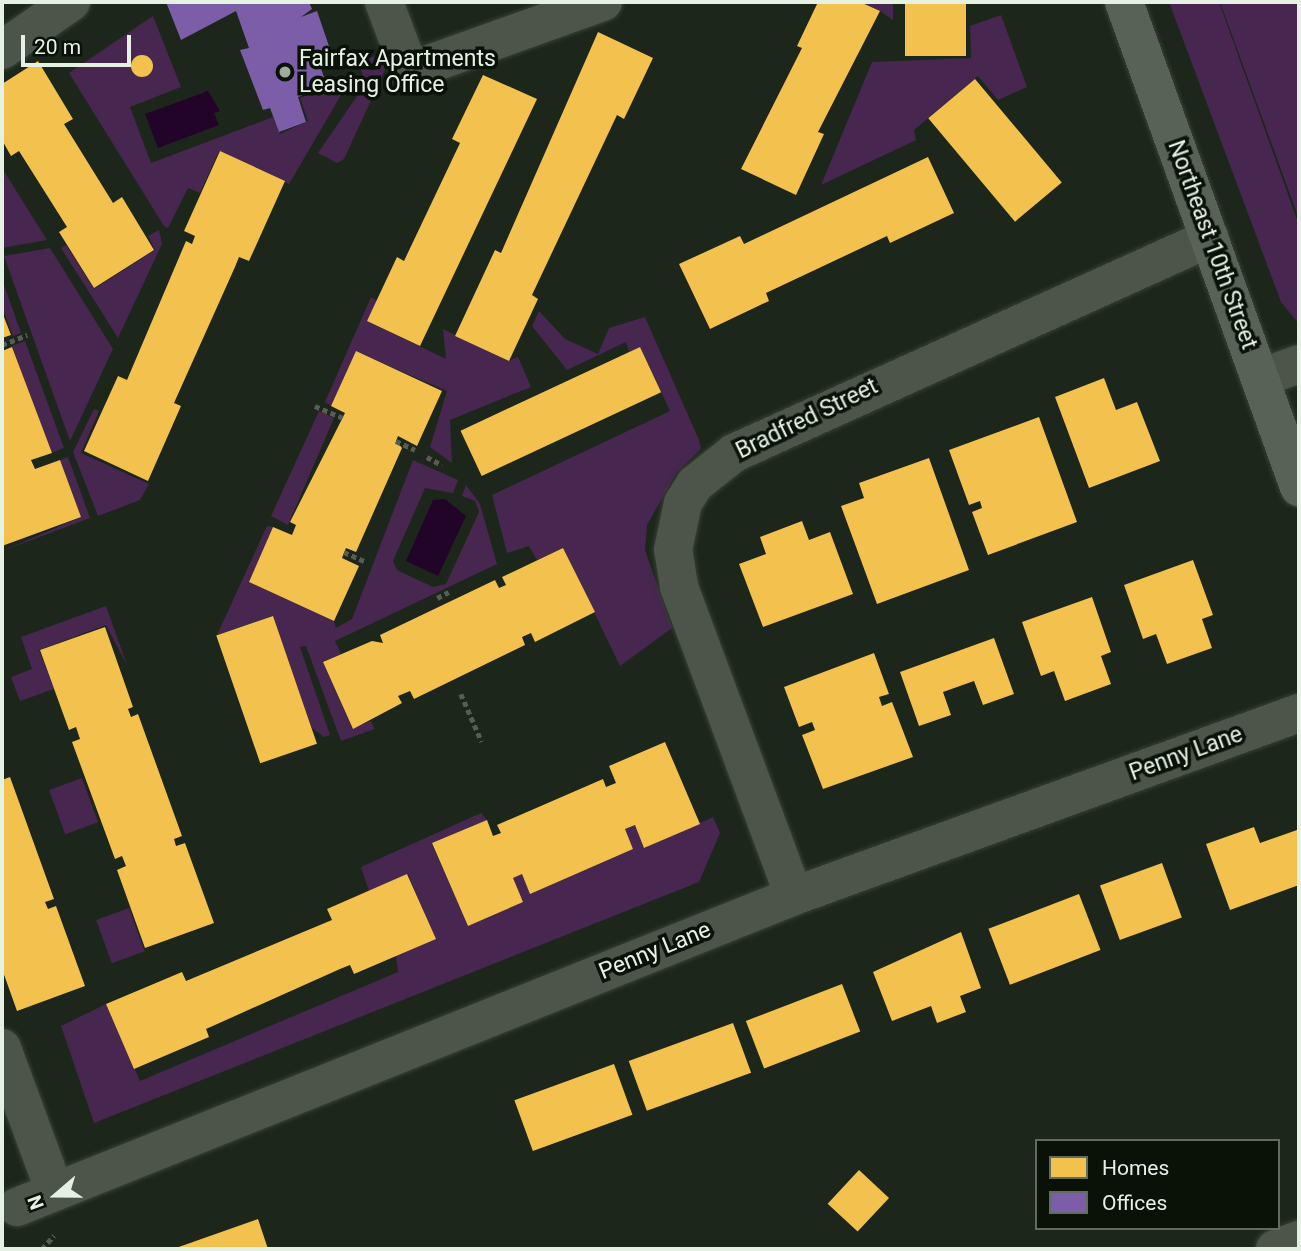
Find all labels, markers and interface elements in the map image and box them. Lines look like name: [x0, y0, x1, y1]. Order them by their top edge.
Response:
scale bar: [24, 21, 135, 65]
text: 20 m: [34, 35, 81, 59]
place label: Fairfax Apartments Leasing Office: [299, 45, 496, 99]
marker: Fairfax Apartments Leasing Office: [277, 64, 293, 80]
street label: Northeast 10th Street: [1161, 137, 1263, 353]
street label: Bradfred Street: [732, 373, 882, 465]
street label: Penny Lane: [1126, 721, 1246, 787]
street label: Penny Lane: [595, 916, 715, 986]
legend: [1035, 1139, 1280, 1230]
text: Homes: [1102, 1156, 1169, 1180]
north arrow: [21, 1160, 91, 1230]
text: Offices: [1102, 1191, 1167, 1215]
text: N: [23, 1192, 49, 1213]

